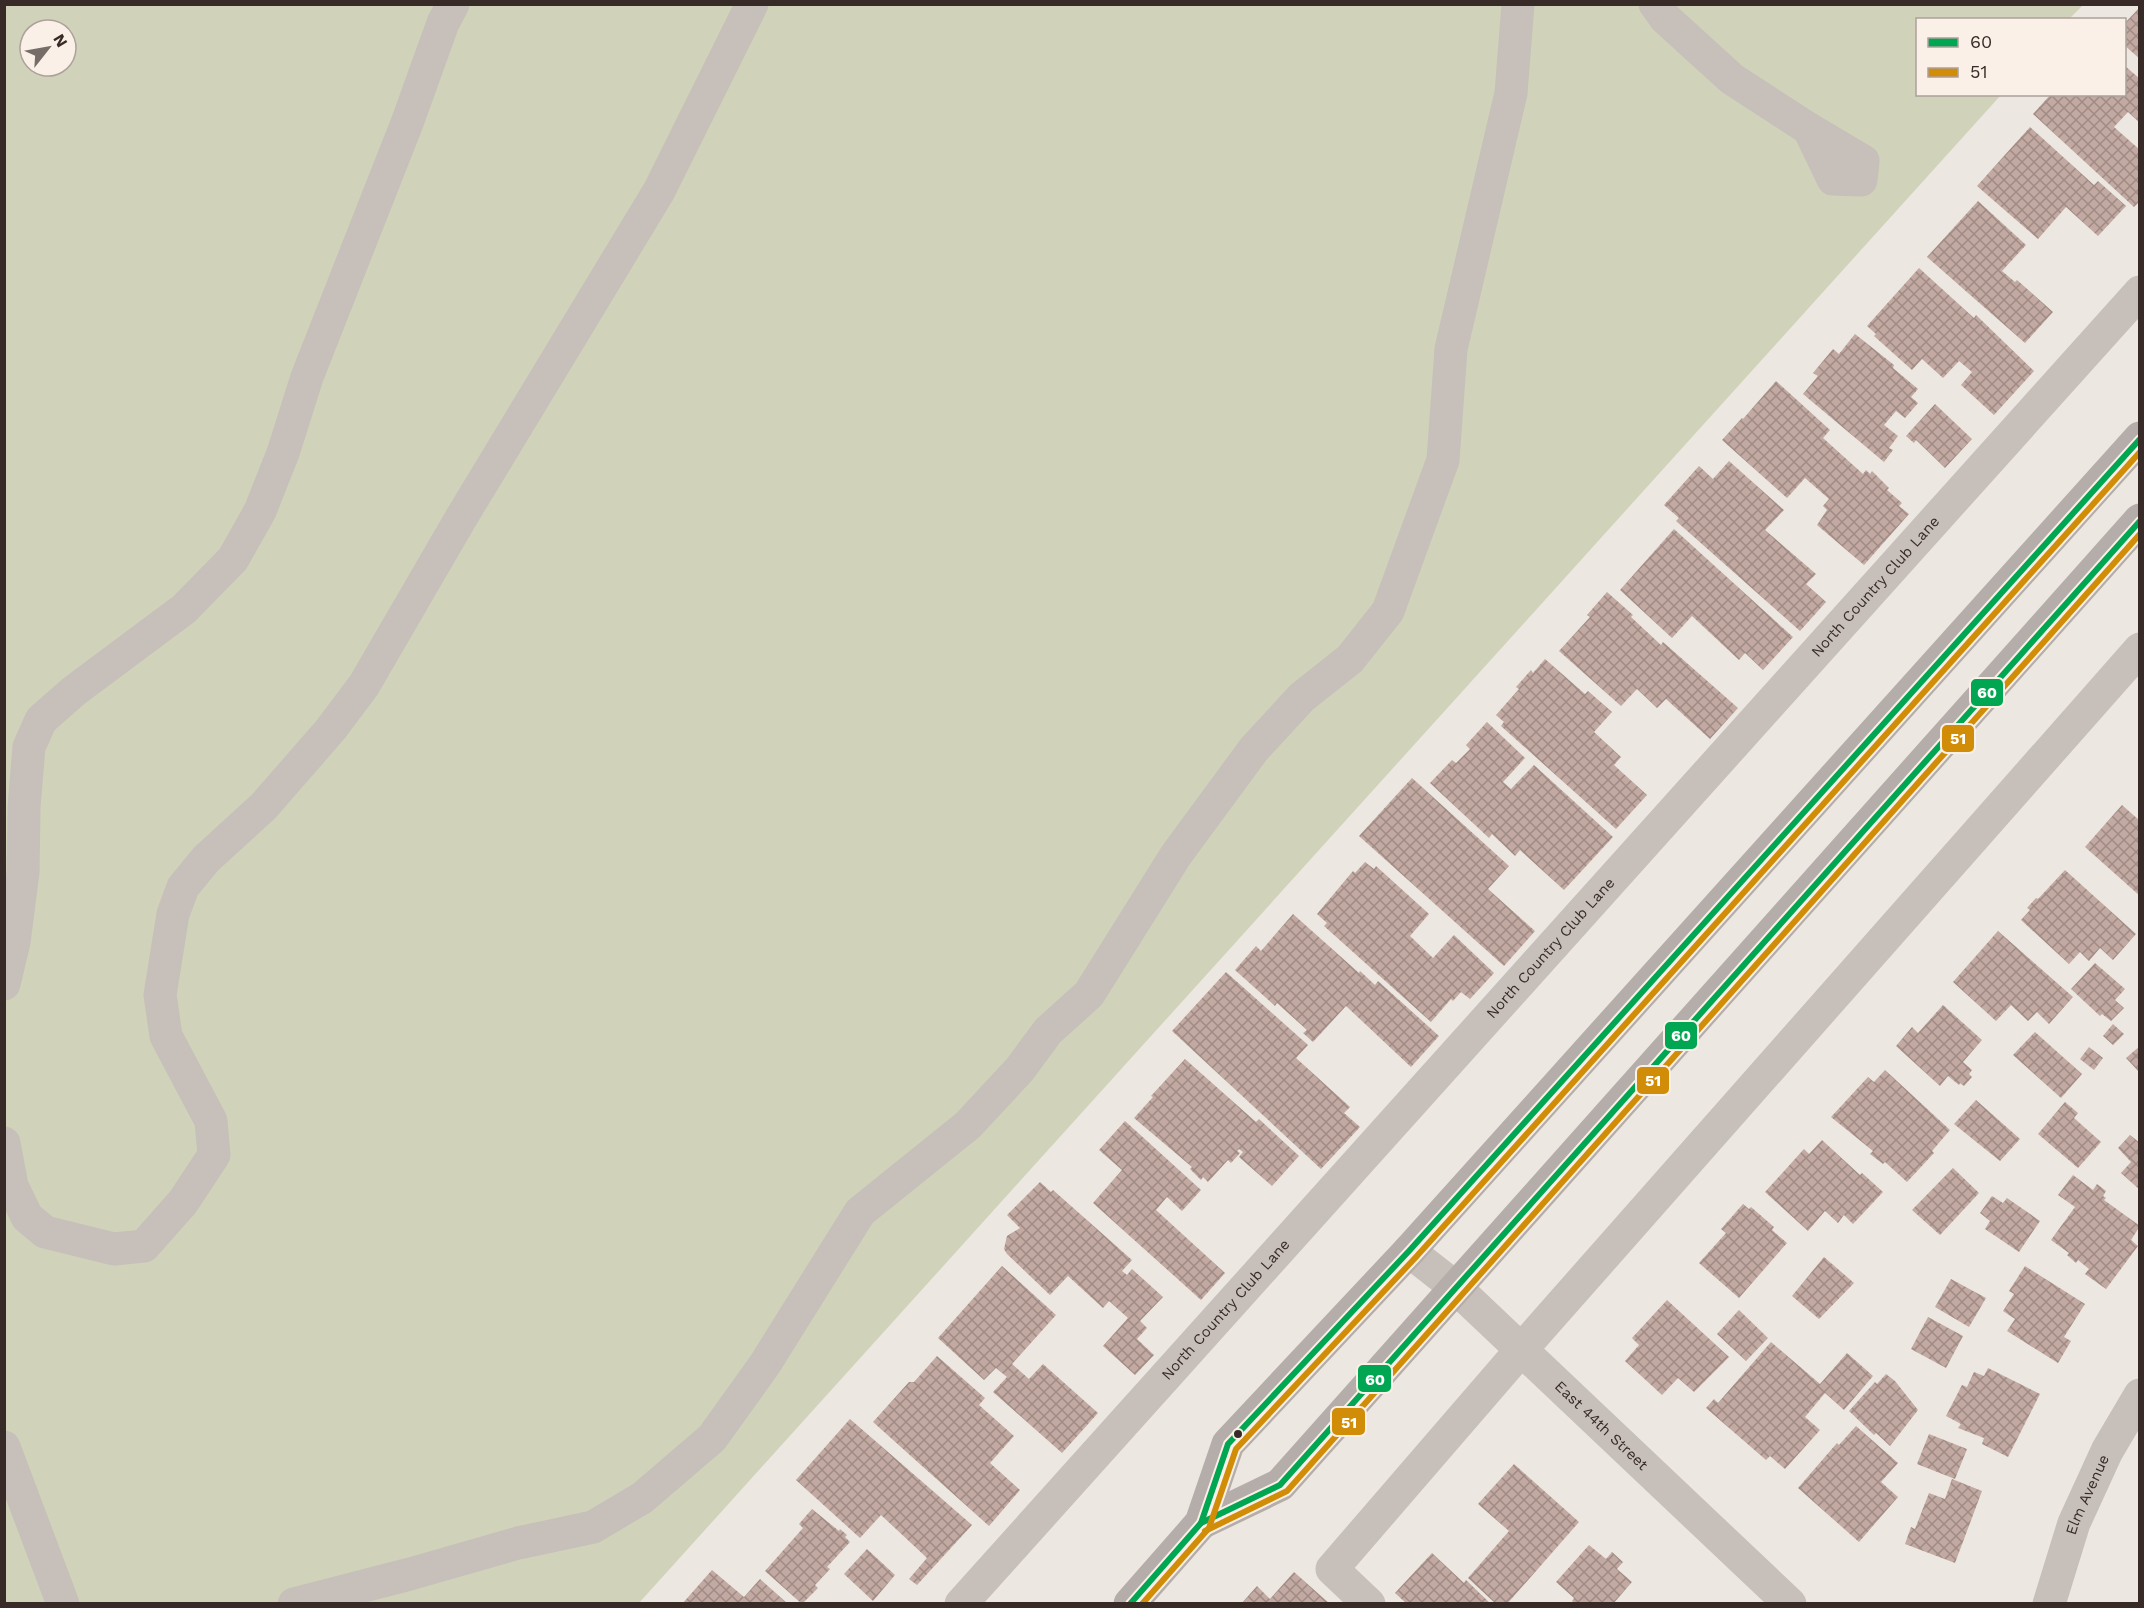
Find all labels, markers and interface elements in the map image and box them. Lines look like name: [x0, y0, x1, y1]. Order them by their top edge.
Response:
north arrow: [18, 18, 78, 78]
legend: [1916, 18, 2126, 96]
text: N: [49, 31, 72, 51]
text: 60: [1970, 31, 1992, 52]
text: 51: [1970, 61, 1988, 82]
street label: North Country Club Lane: [1807, 512, 1943, 661]
line badge: 60: [1970, 678, 2004, 707]
text: 60: [1977, 683, 1997, 702]
line badge: 51: [1941, 724, 1975, 753]
text: 51: [1950, 729, 1966, 748]
street label: North Country Club Lane: [1483, 874, 1618, 1022]
line badge: 60: [1664, 1021, 1698, 1050]
text: 60: [1671, 1026, 1691, 1045]
line badge: 51: [1636, 1066, 1670, 1095]
text: 51: [1645, 1071, 1661, 1090]
street label: North Country Club Lane: [1158, 1235, 1294, 1384]
line badge: 60: [1357, 1364, 1392, 1393]
text: 60: [1365, 1370, 1385, 1389]
street label: East 44th Street: [1551, 1377, 1652, 1474]
line badge: 51: [1331, 1407, 1366, 1436]
text: 51: [1341, 1413, 1357, 1432]
unlabelled marker: [1232, 1428, 1244, 1440]
street label: Elm Avenue: [2062, 1452, 2113, 1537]

